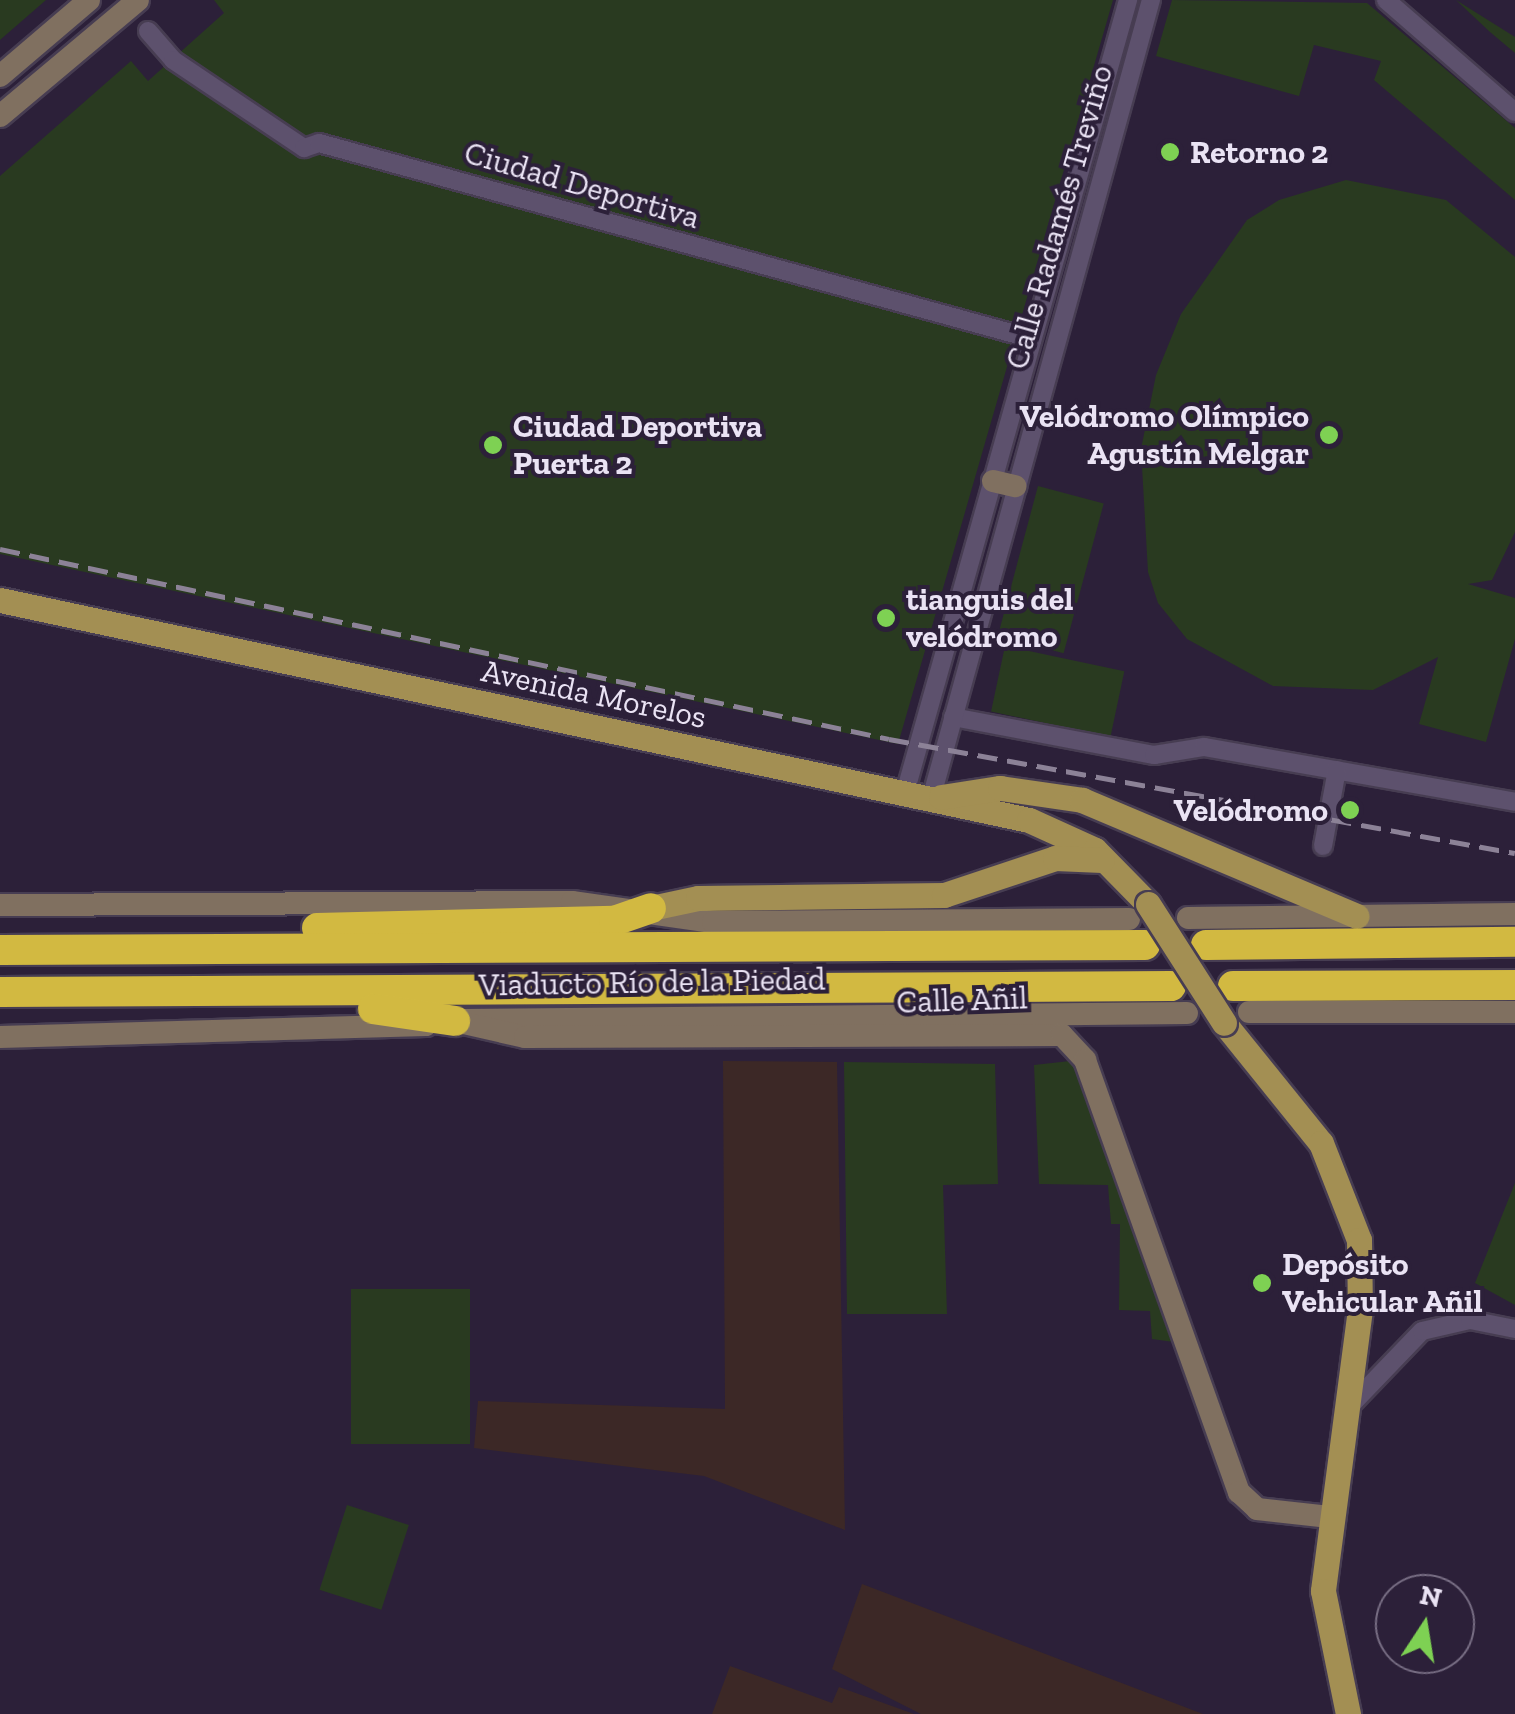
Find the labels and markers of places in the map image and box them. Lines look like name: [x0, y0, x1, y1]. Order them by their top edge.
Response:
place label: Retorno 2: [1190, 133, 1328, 171]
marker: Retorno 2: [1159, 141, 1181, 163]
place label: Velódromo Olímpico Agustín Melgar: [1020, 398, 1309, 473]
place label: Ciudad Deportiva Puerta 2: [513, 408, 762, 483]
marker: Velódromo Olímpico Agustín Melgar: [1318, 424, 1340, 446]
marker: Ciudad Deportiva Puerta 2: [482, 434, 504, 456]
place label: tianguis del velódromo: [906, 581, 1073, 656]
marker: tianguis del velódromo: [875, 607, 897, 629]
place label: Velódromo: [1173, 791, 1328, 829]
marker: Velódromo: [1337, 797, 1363, 823]
place label: Depósito Vehicular Añil: [1282, 1246, 1484, 1321]
marker: Depósito Vehicular Añil: [1251, 1272, 1273, 1294]

